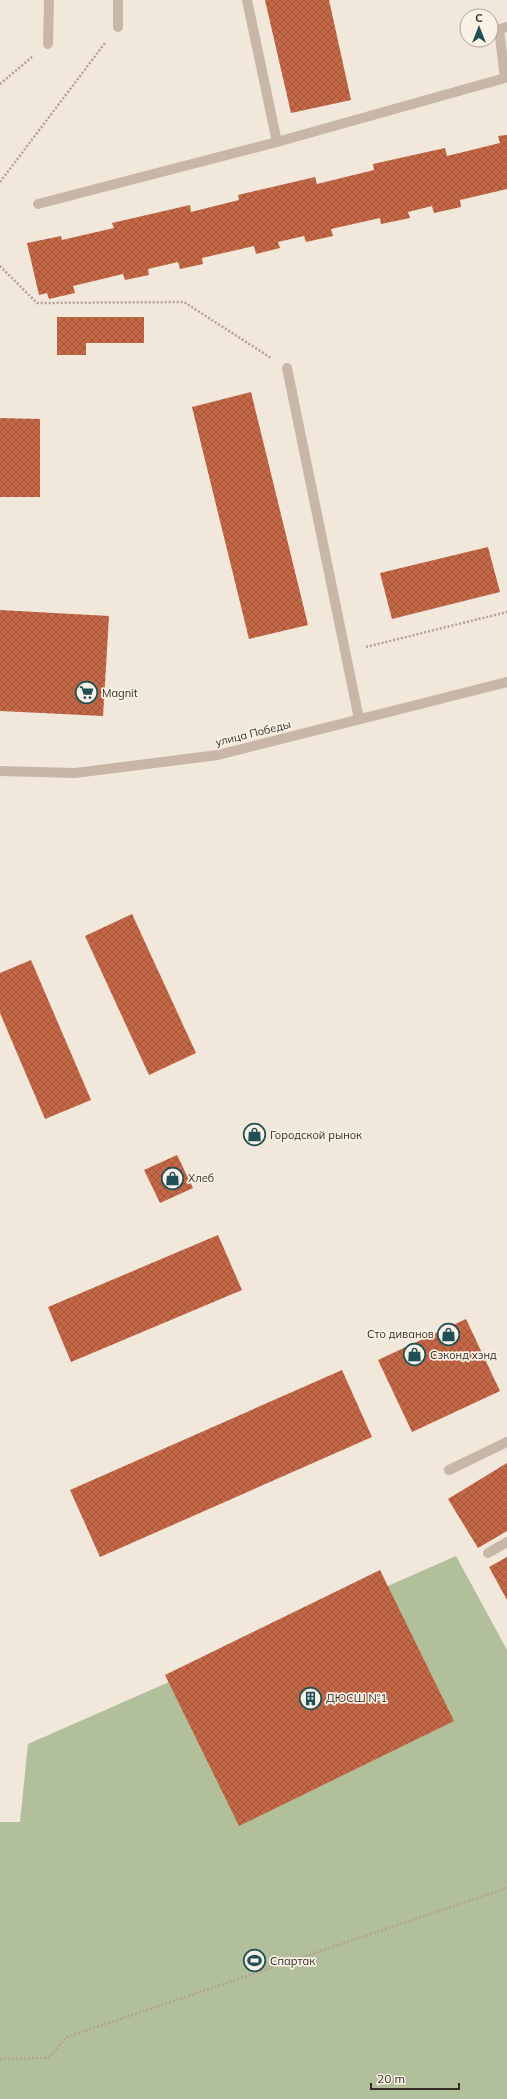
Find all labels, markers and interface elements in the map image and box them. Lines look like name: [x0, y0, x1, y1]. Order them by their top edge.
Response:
north arrow: [459, 8, 499, 48]
text: С: [475, 11, 483, 25]
supermarket icon: Magnit: [73, 680, 99, 706]
place label: Magnit: [102, 686, 138, 700]
street label: улица Победы: [214, 717, 292, 749]
shop icon: Городской рынок: [241, 1122, 267, 1148]
place label: Городской рынок: [270, 1128, 362, 1142]
shop icon: Хлеб: [159, 1165, 185, 1191]
place label: Хлеб: [188, 1171, 214, 1185]
shop icon: Сто диванов: [436, 1321, 462, 1347]
place label: Сто диванов: [367, 1327, 434, 1341]
shop icon: Сэконд хэнд: [402, 1342, 428, 1368]
place label: Сэконд хэнд: [430, 1348, 497, 1362]
building icon: ДЮСШ №1: [297, 1685, 323, 1711]
place label: ДЮСШ №1: [326, 1691, 387, 1705]
sports icon: Спартак: [241, 1948, 267, 1974]
place label: Спартак: [270, 1954, 315, 1968]
scale bar: [371, 2065, 459, 2091]
text: 20 m: [377, 2071, 405, 2086]

